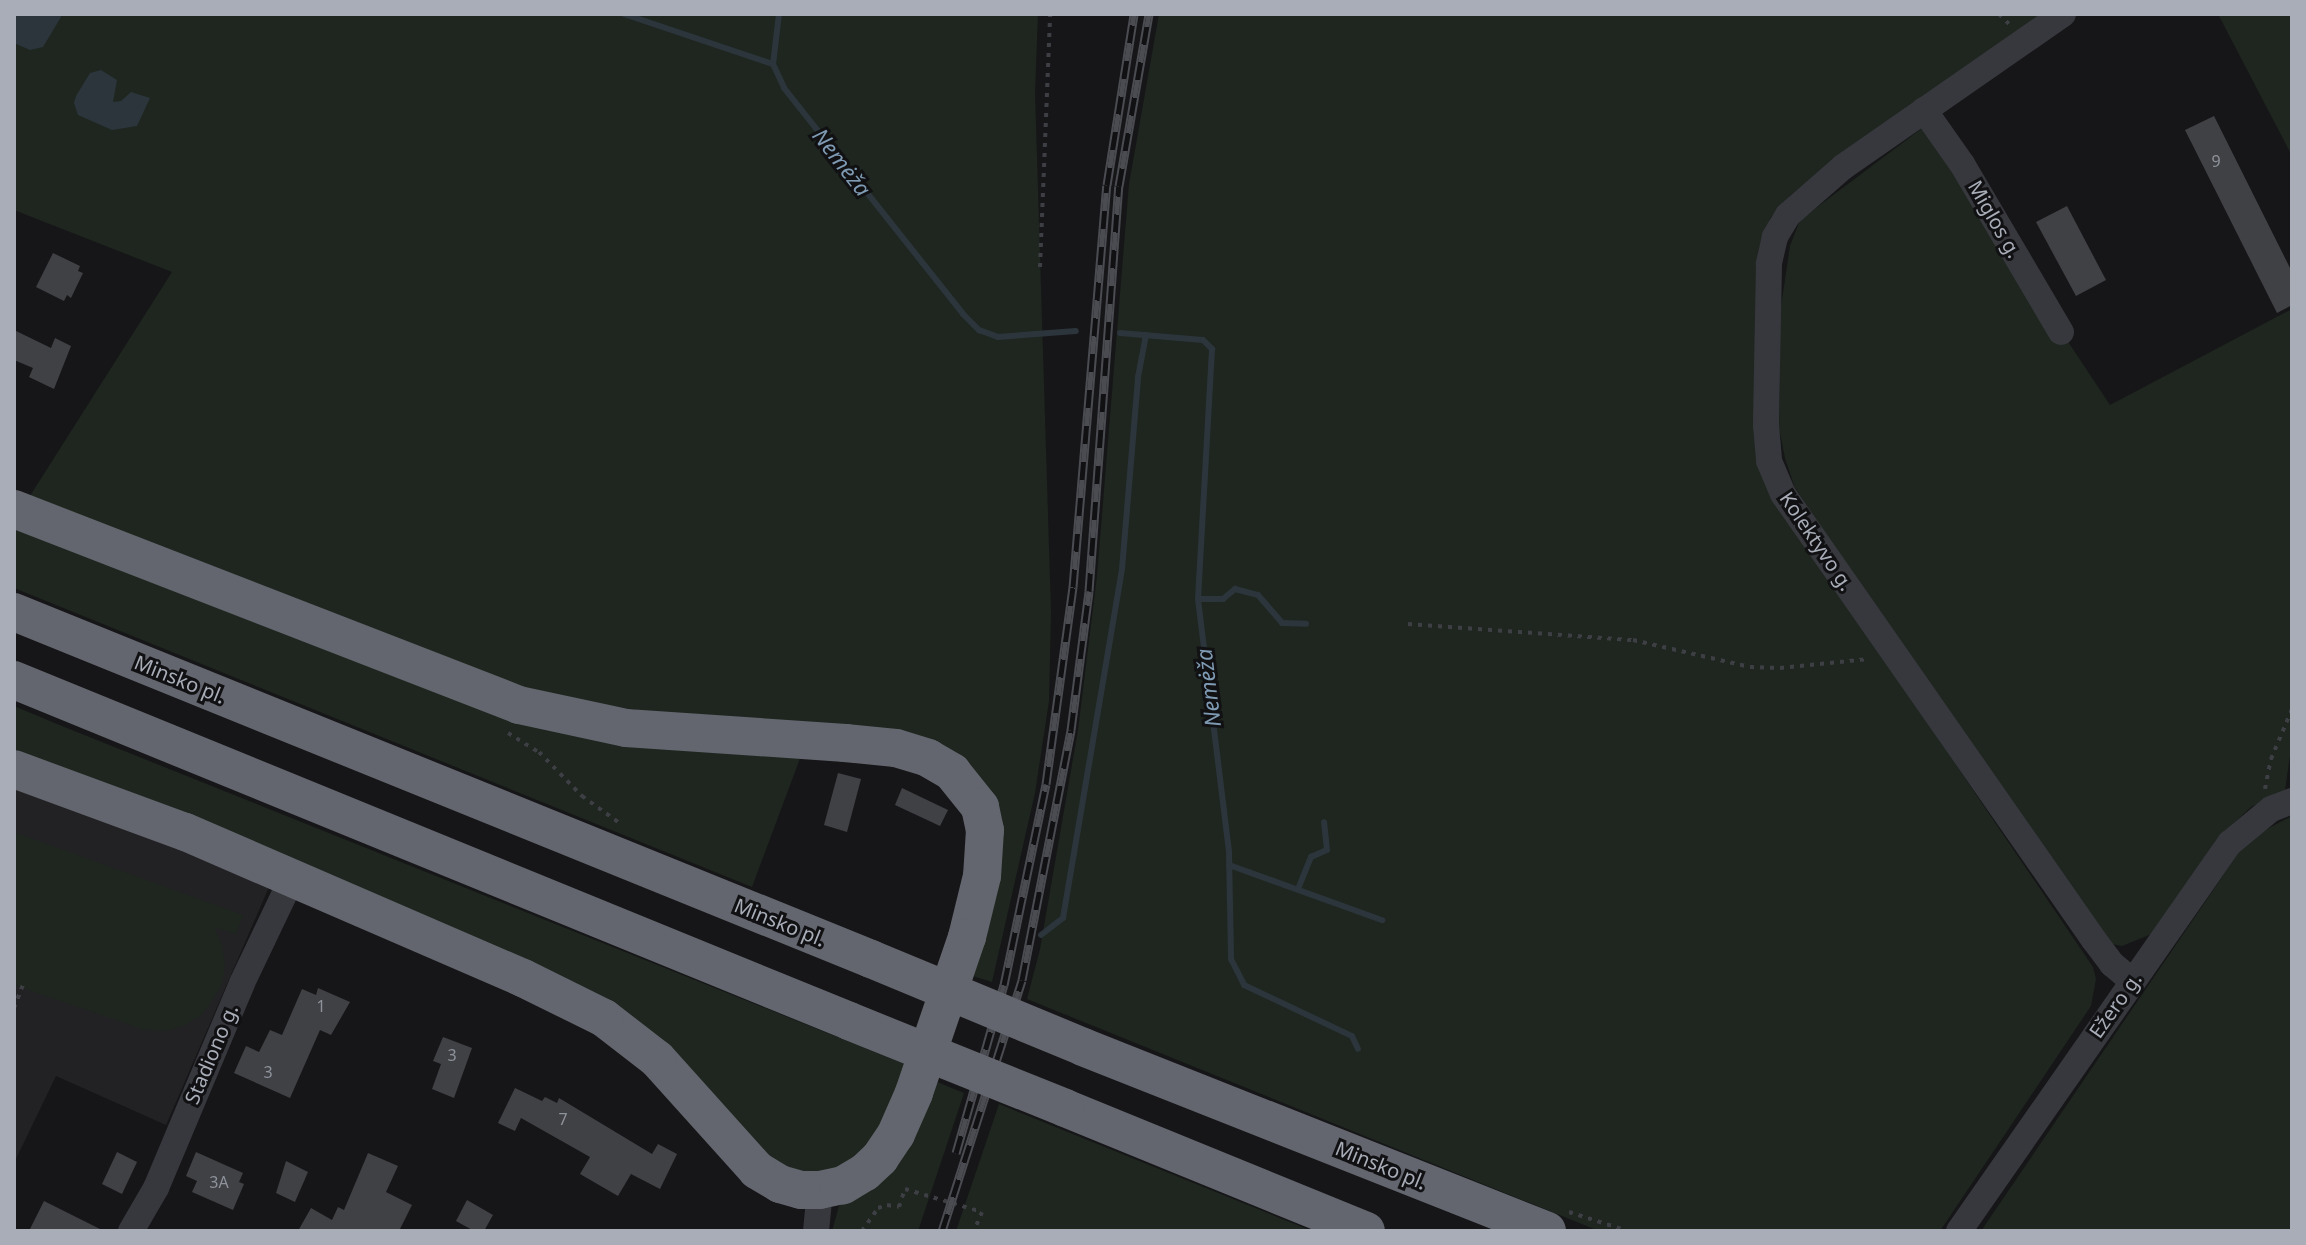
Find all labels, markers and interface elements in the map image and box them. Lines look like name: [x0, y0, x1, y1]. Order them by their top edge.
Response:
water label: Nemėža: [807, 123, 877, 201]
house number: 9: [2211, 151, 2221, 171]
street label: Miglos g.: [1963, 176, 2027, 262]
street label: Kolektyvo g.: [1775, 487, 1859, 595]
water label: Nemėža: [1190, 647, 1226, 729]
street label: Minsko pl.: [131, 650, 229, 708]
street label: Minsko pl.: [731, 893, 829, 951]
street label: Ežero g.: [2084, 968, 2146, 1042]
house number: 1: [316, 996, 326, 1016]
street label: Stadiono g.: [179, 1000, 243, 1108]
house number: 3: [447, 1045, 457, 1065]
house number: 3: [263, 1062, 273, 1082]
house number: 7: [558, 1109, 568, 1129]
street label: Minsko pl.: [1332, 1136, 1430, 1194]
house number: 3A: [209, 1172, 229, 1192]

